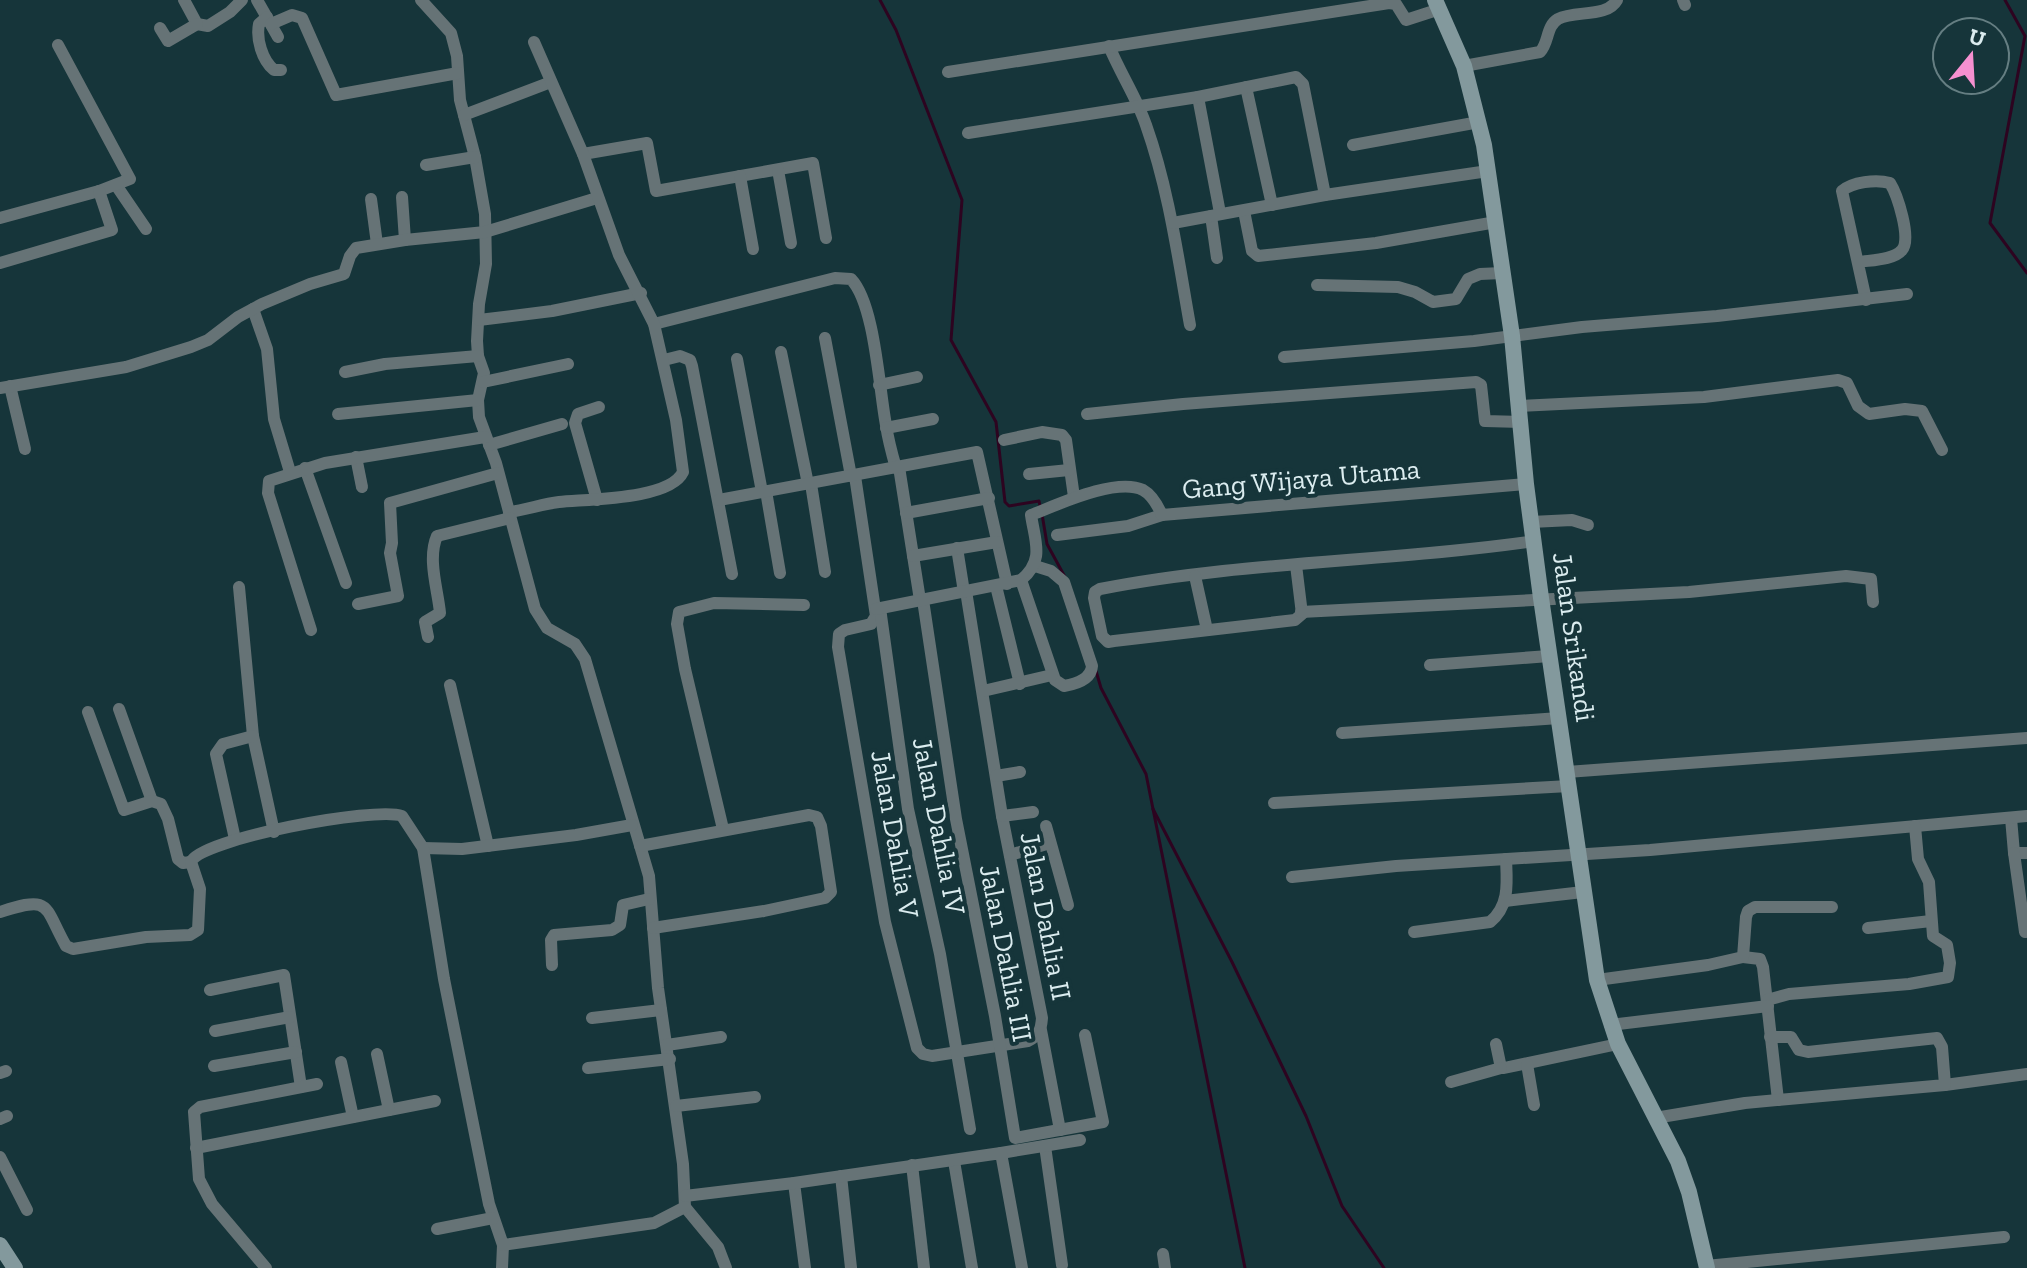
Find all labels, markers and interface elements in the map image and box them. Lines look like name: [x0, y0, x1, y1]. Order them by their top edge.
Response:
north arrow: [1931, 16, 2011, 96]
text: U: [1965, 22, 1989, 53]
street label: Gang Wijaya Utama: [1181, 452, 1422, 506]
street label: Jalan Srikandi: [1546, 550, 1602, 724]
street label: Jalan Dahlia IV: [906, 734, 973, 918]
street label: Jalan Dahlia V: [864, 747, 926, 921]
street label: Jalan Dahlia II: [1013, 829, 1079, 1003]
street label: Jalan Dahlia III: [973, 862, 1039, 1044]

